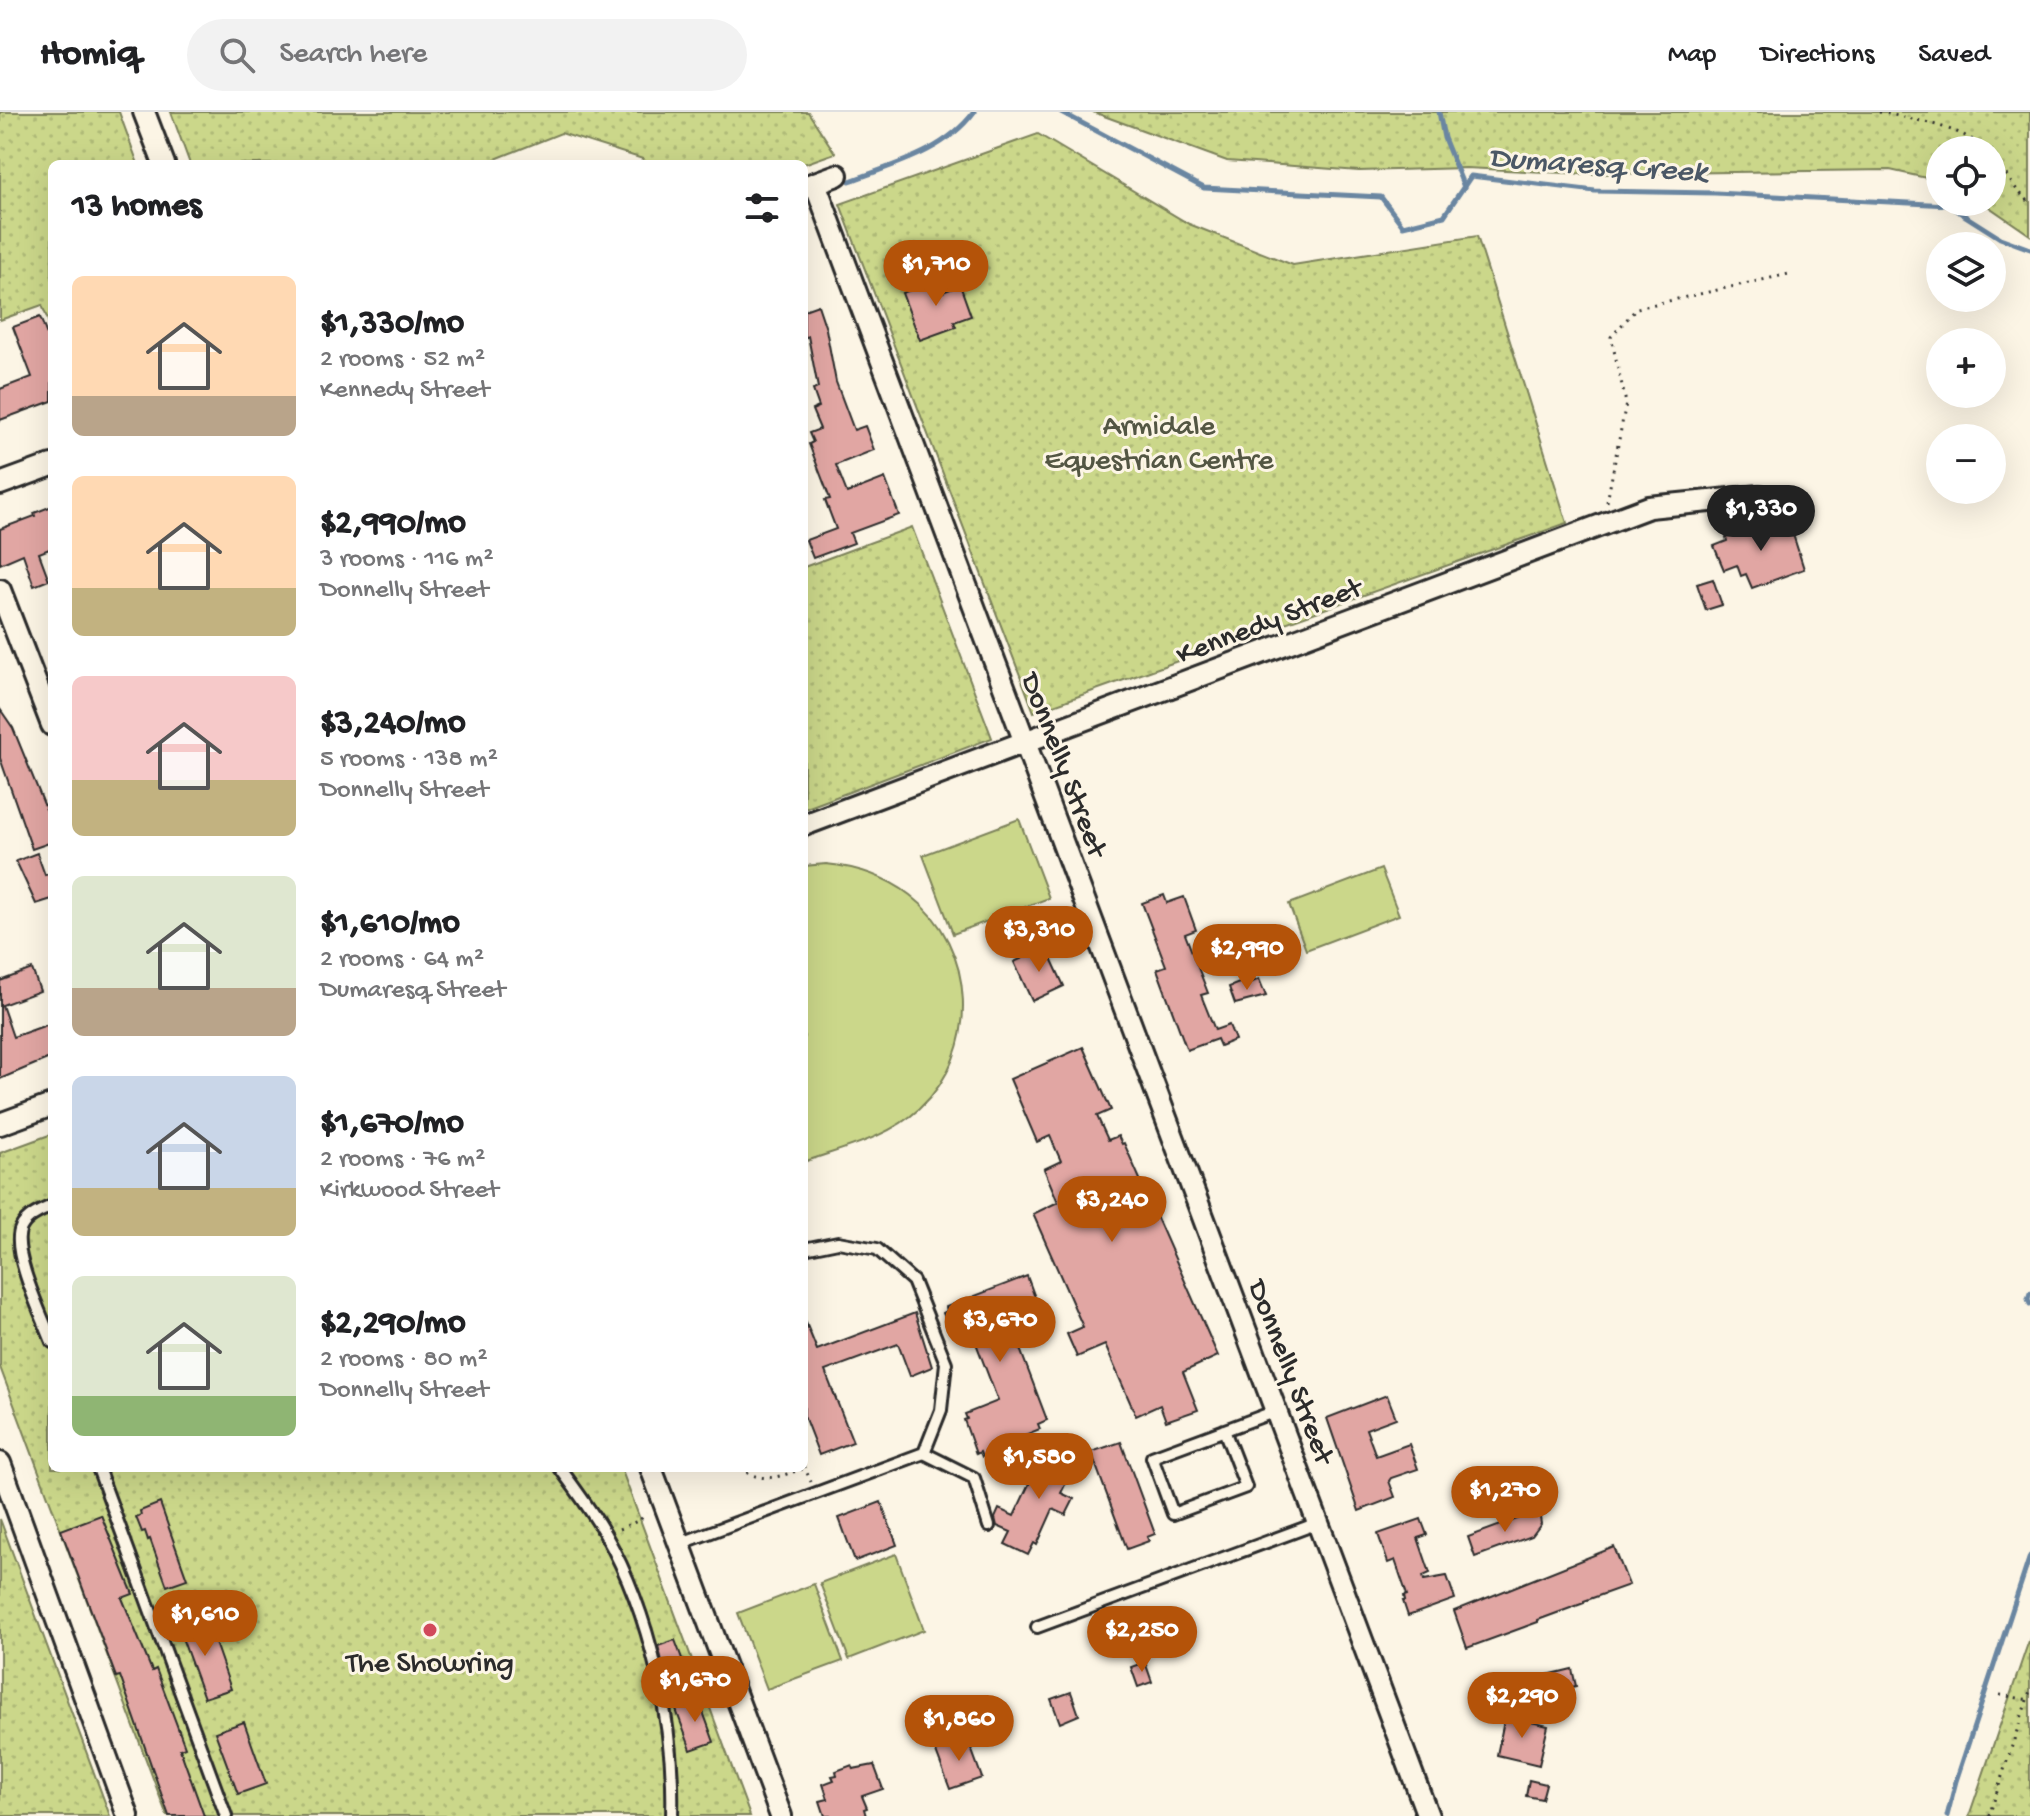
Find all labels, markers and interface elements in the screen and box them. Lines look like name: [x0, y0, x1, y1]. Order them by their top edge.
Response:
search box: [187, 19, 747, 91]
text: Homiq: [40, 33, 139, 77]
icon: search: [215, 33, 259, 77]
text: Search here: [279, 38, 427, 73]
text: Map: [1668, 39, 1716, 72]
text: Directions: [1760, 39, 1874, 72]
text: Saved: [1918, 39, 1990, 72]
map controls: [1926, 136, 2006, 504]
button: locate: [1926, 136, 2006, 216]
water label: Dumaresq Creek: [1487, 140, 1711, 194]
icon: filters: [740, 186, 784, 230]
text: 13 homes: [72, 188, 202, 228]
button: layers: [1926, 232, 2006, 312]
pin: $1,710: [871, 240, 1001, 308]
text: $1,710: [901, 250, 971, 281]
text: $1,330/mo: [320, 305, 464, 345]
icon: home: [136, 308, 232, 404]
button: +: [1926, 328, 2006, 408]
text: 2 rooms · 52 m²: [320, 345, 485, 376]
text: Kennedy Street: [320, 376, 489, 407]
park label: Armidale Equestrian Centre: [1045, 411, 1274, 480]
button: −: [1926, 424, 2006, 504]
pin: $1,330: [1696, 485, 1826, 553]
text: $1,330: [1725, 495, 1797, 526]
text: $2,990/mo: [320, 505, 466, 545]
icon: home: [136, 508, 232, 604]
text: 3 rooms · 116 m²: [320, 545, 493, 576]
street label: Kennedy Street: [1172, 571, 1370, 675]
text: Donnelly Street: [320, 576, 488, 607]
street label: Donnelly Street: [1010, 667, 1114, 865]
text: $3,240/mo: [320, 705, 466, 745]
icon: home: [136, 708, 232, 804]
text: 5 rooms · 138 m²: [320, 745, 498, 776]
text: Donnelly Street: [320, 776, 488, 807]
text: $1,610/mo: [320, 905, 460, 945]
pin: $3,310: [974, 906, 1104, 974]
icon: home: [136, 908, 232, 1004]
text: $3,310: [1003, 916, 1075, 947]
pin: $2,990: [1182, 924, 1312, 992]
text: $2,990: [1210, 934, 1284, 965]
text: 2 rooms · 64 m²: [320, 945, 484, 976]
text: Dumaresq Street: [320, 976, 505, 1007]
text: $1,670/mo: [320, 1105, 464, 1145]
icon: home: [136, 1108, 232, 1204]
text: 2 rooms · 76 m²: [320, 1145, 485, 1176]
text: Kirkwood Street: [320, 1176, 499, 1207]
pin: $3,240: [1047, 1176, 1177, 1244]
text: $3,240: [1075, 1186, 1149, 1217]
street label: Donnelly Street: [1237, 1274, 1341, 1472]
pin: $3,670: [935, 1296, 1065, 1364]
text: $2,290/mo: [320, 1305, 466, 1345]
text: $3,670: [963, 1306, 1037, 1337]
icon: home: [136, 1308, 232, 1404]
text: 2 rooms · 80 m²: [320, 1345, 488, 1376]
text: Donnelly Street: [320, 1376, 488, 1407]
pin: $1,580: [974, 1433, 1104, 1501]
text: $1,580: [1002, 1443, 1076, 1474]
pin: $1,270: [1440, 1466, 1570, 1534]
text: $1,270: [1469, 1476, 1541, 1507]
pin: $1,610: [140, 1590, 270, 1658]
text: $1,610: [171, 1600, 239, 1631]
pin: $2,250: [1077, 1606, 1207, 1674]
text: $2,250: [1105, 1616, 1179, 1647]
marker: The Showring: [421, 1621, 439, 1639]
place label: The Showring: [344, 1648, 514, 1683]
pin: $1,670: [630, 1656, 760, 1724]
text: $1,670: [659, 1666, 731, 1697]
pin: $2,290: [1457, 1672, 1587, 1740]
text: $2,290: [1485, 1682, 1559, 1713]
pin: $1,860: [894, 1695, 1024, 1763]
text: $1,860: [923, 1705, 995, 1736]

